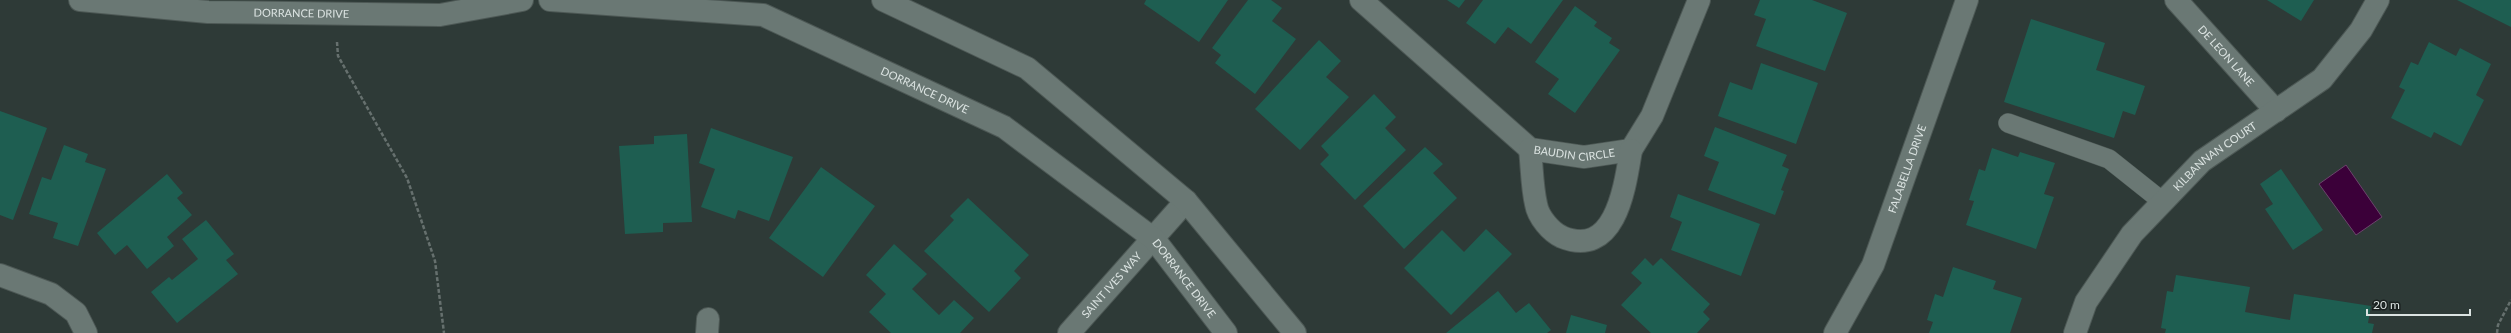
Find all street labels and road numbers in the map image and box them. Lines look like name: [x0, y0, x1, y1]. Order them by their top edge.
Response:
street label: DORRANCE DRIVE: [254, 6, 349, 20]
street label: DE LEON LANE: [2196, 22, 2257, 88]
street label: DORRANCE DRIVE: [879, 64, 971, 116]
street label: KILBANNAN COURT: [2170, 119, 2259, 193]
street label: FALABELLA DRIVE: [1885, 123, 1928, 215]
street label: BAUDIN CIRCLE: [1533, 143, 1616, 163]
street label: DORRANCE DRIVE: [1150, 236, 1219, 320]
street label: SAINT IVES WAY: [1078, 249, 1144, 320]

